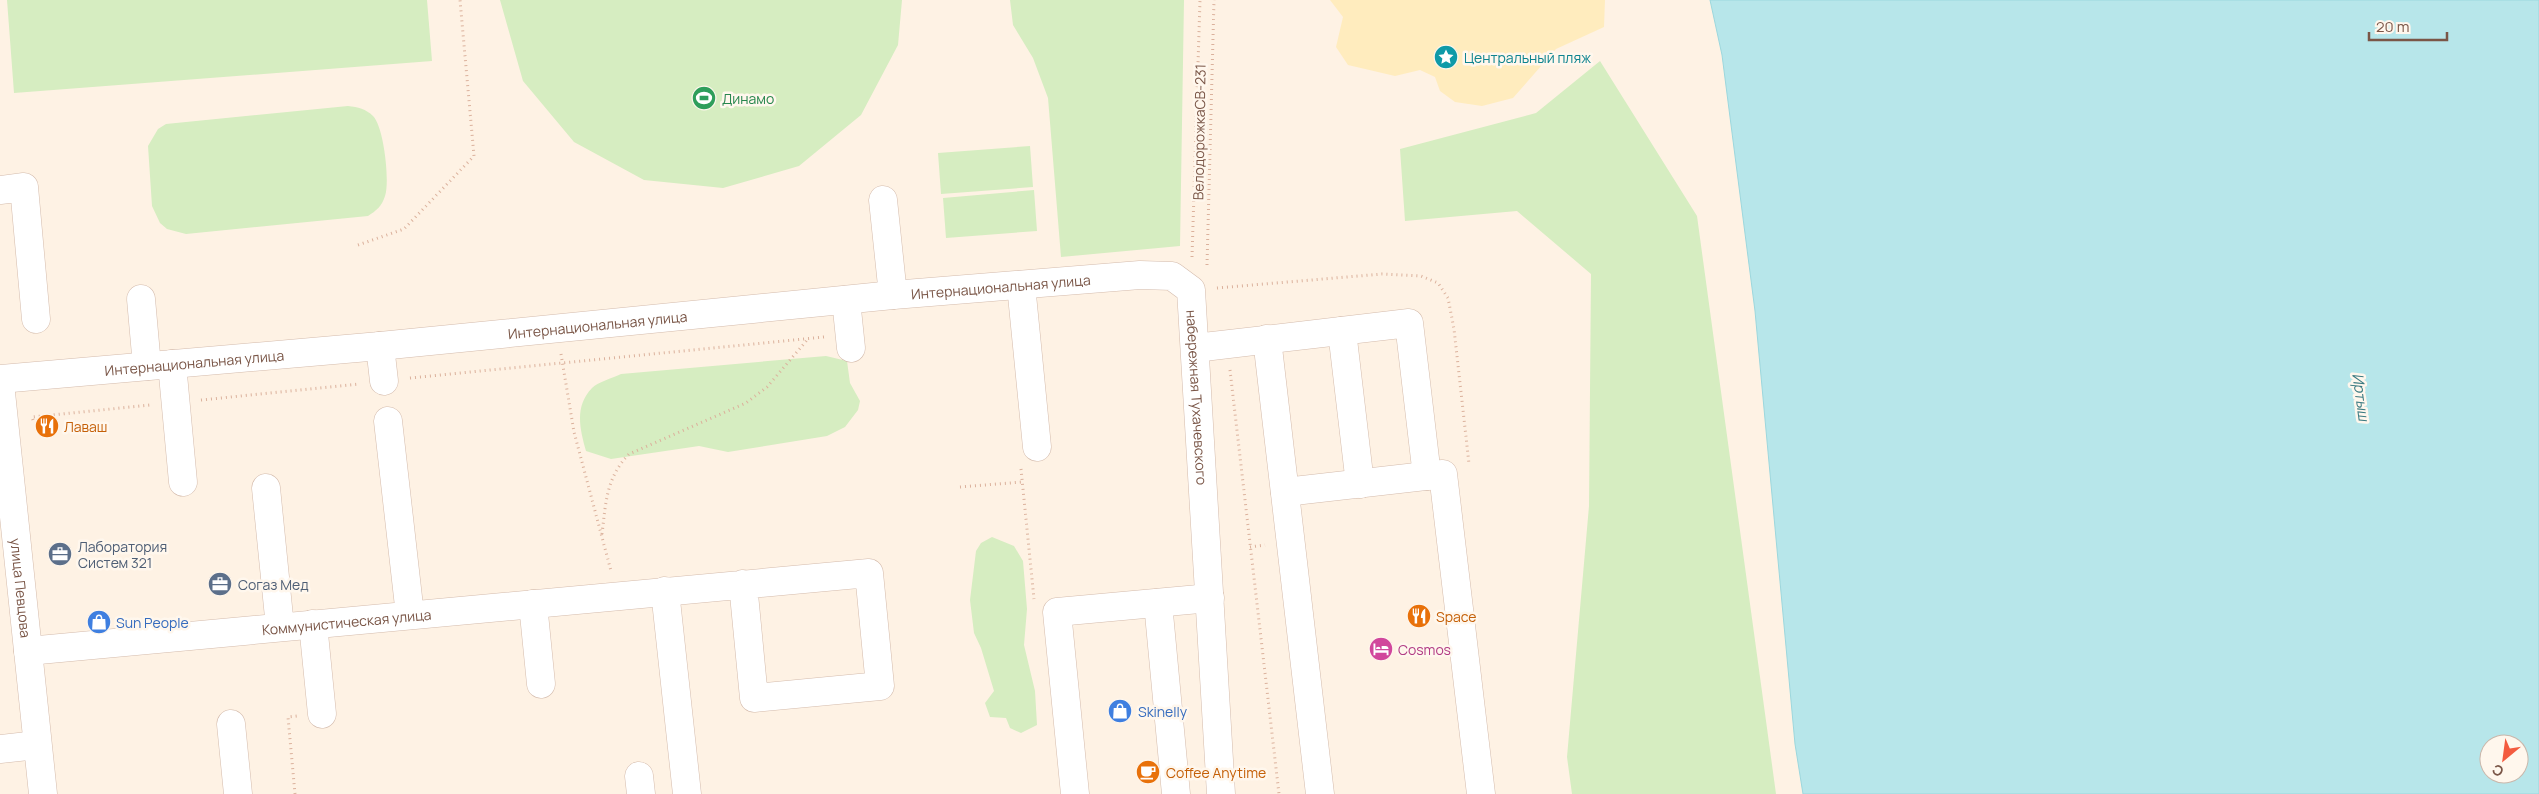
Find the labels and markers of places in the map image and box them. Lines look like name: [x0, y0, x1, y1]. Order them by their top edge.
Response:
place icon: Центральный пляж: [1433, 44, 1459, 70]
place label: Центральный пляж: [1464, 48, 1591, 67]
sports icon: Динамо: [691, 85, 717, 111]
place label: Динамо: [722, 89, 774, 108]
restaurant icon: Лаваш: [34, 413, 60, 439]
place label: Лаваш: [64, 417, 107, 436]
place label: Лаборатория Систем 321: [78, 537, 167, 572]
office icon: Лаборатория Систем 321: [47, 541, 73, 567]
office icon: Согаз Мед: [207, 571, 233, 597]
place label: Согаз Мед: [238, 575, 309, 594]
restaurant icon: Space: [1406, 603, 1432, 629]
place label: Space: [1436, 607, 1476, 626]
shop icon: Sun People: [86, 609, 112, 635]
place label: Sun People: [116, 613, 189, 632]
hotel icon: Cosmos: [1368, 636, 1394, 662]
place label: Cosmos: [1398, 640, 1451, 659]
shop icon: Skinelly: [1107, 698, 1133, 724]
place label: Skinelly: [1138, 702, 1188, 721]
cafe icon: Coffee Anytime: [1135, 759, 1161, 785]
place label: Coffee Anytime: [1166, 763, 1266, 782]

